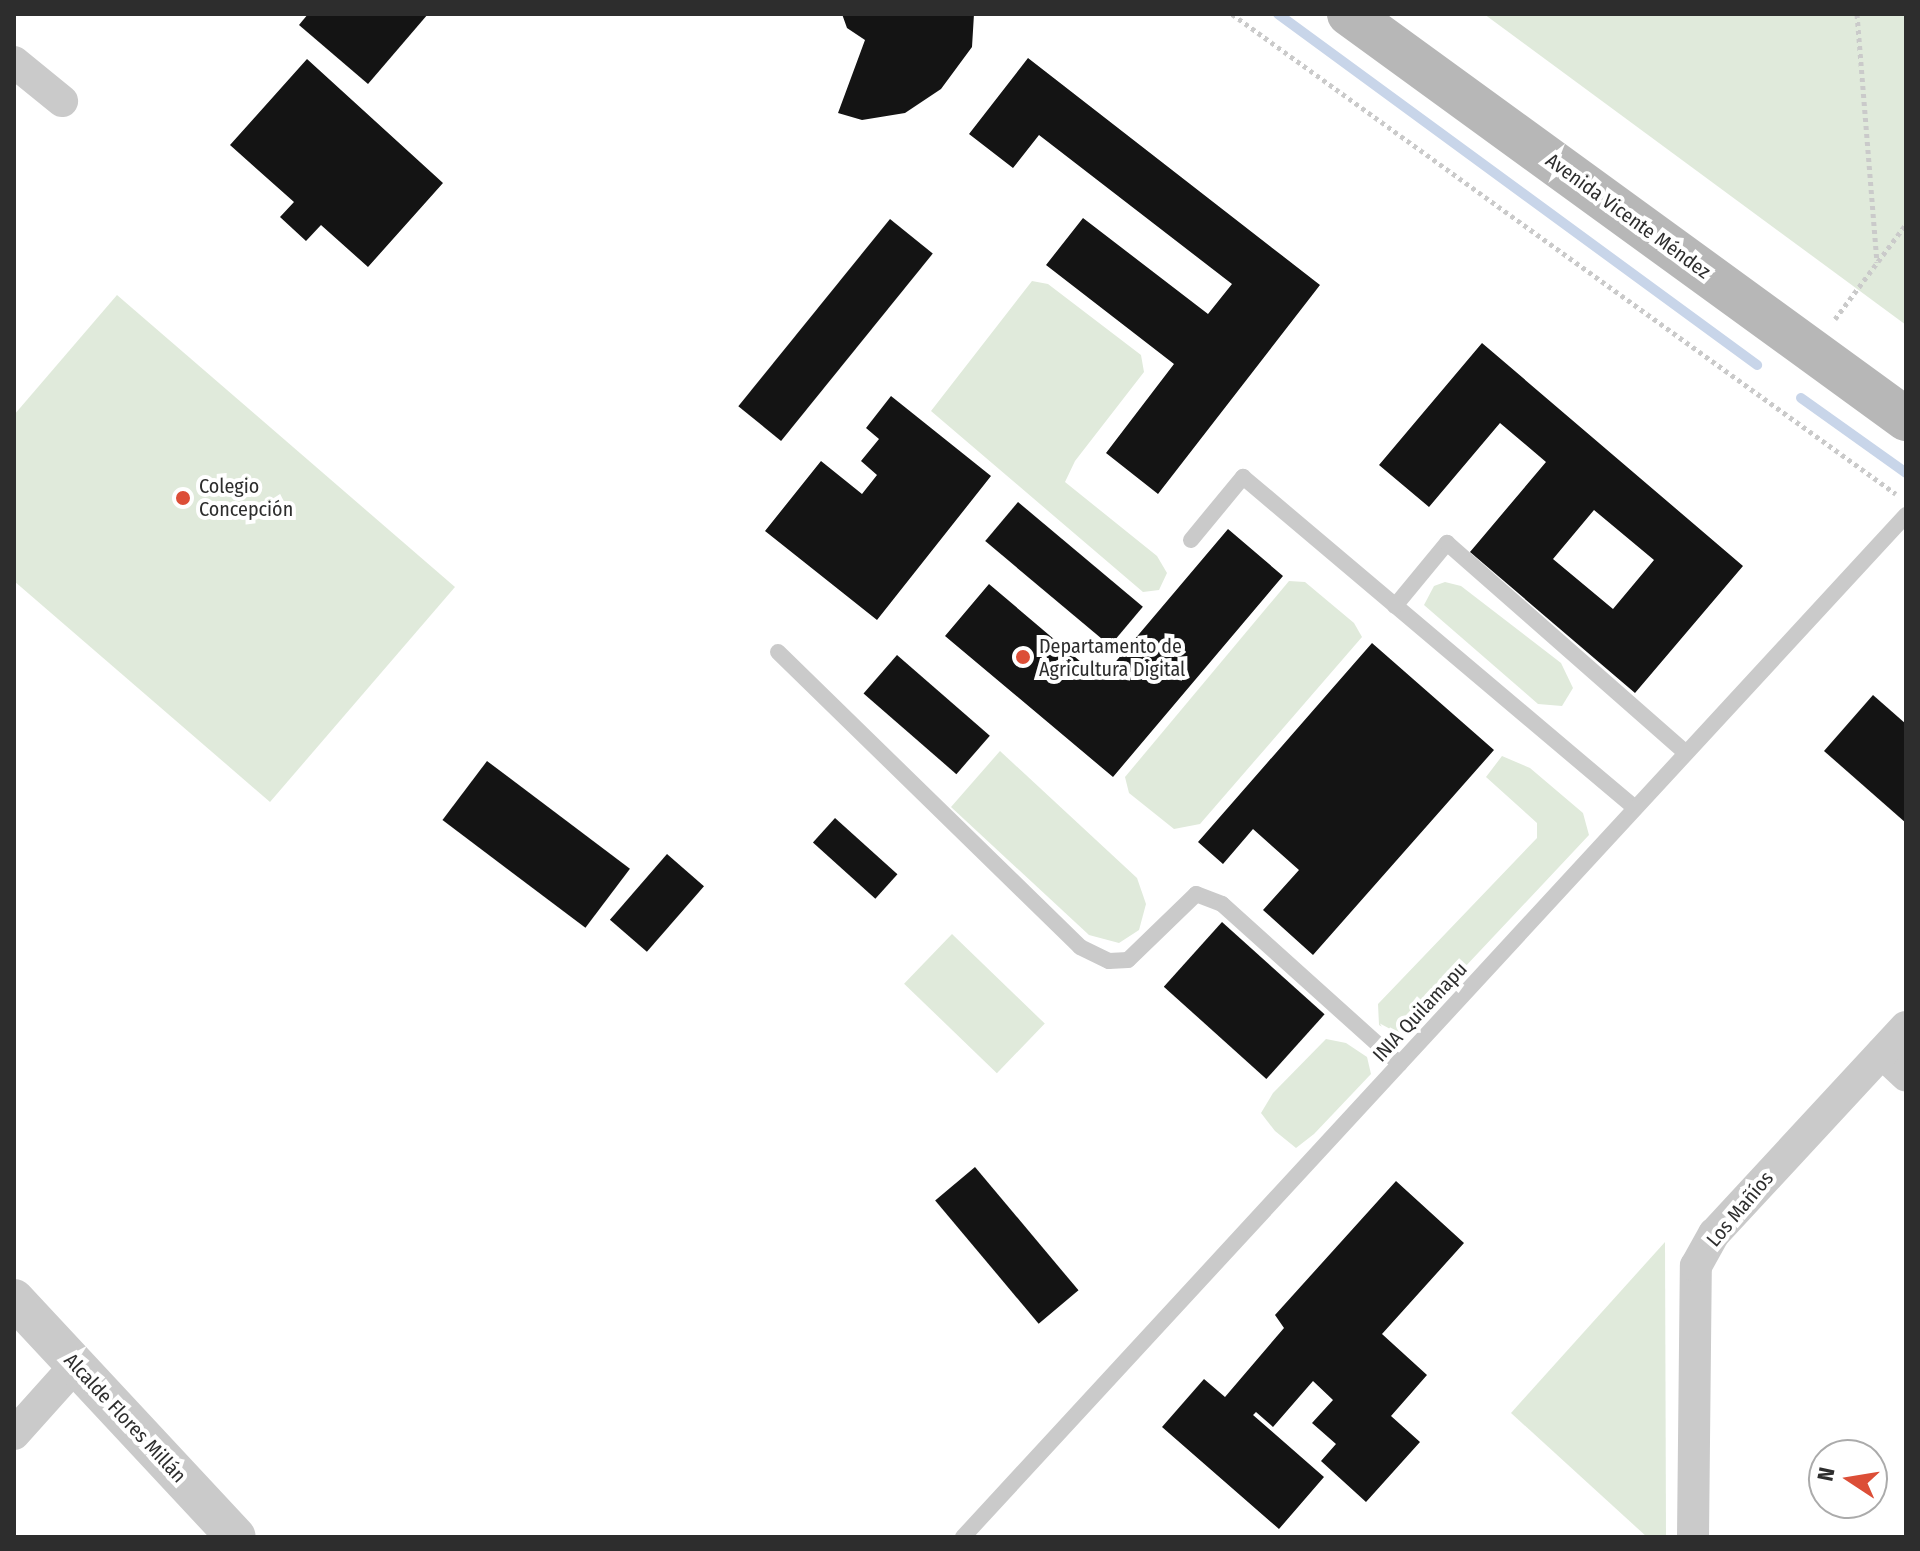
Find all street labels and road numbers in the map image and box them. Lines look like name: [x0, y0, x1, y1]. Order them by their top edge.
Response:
street label: Avenida Vicente Méndez: [1541, 148, 1715, 284]
street label: INIA Quilamapu: [1368, 957, 1472, 1067]
street label: Los Mañíos: [1702, 1166, 1778, 1252]
street label: Alcalde Flores Millán: [59, 1348, 191, 1488]

